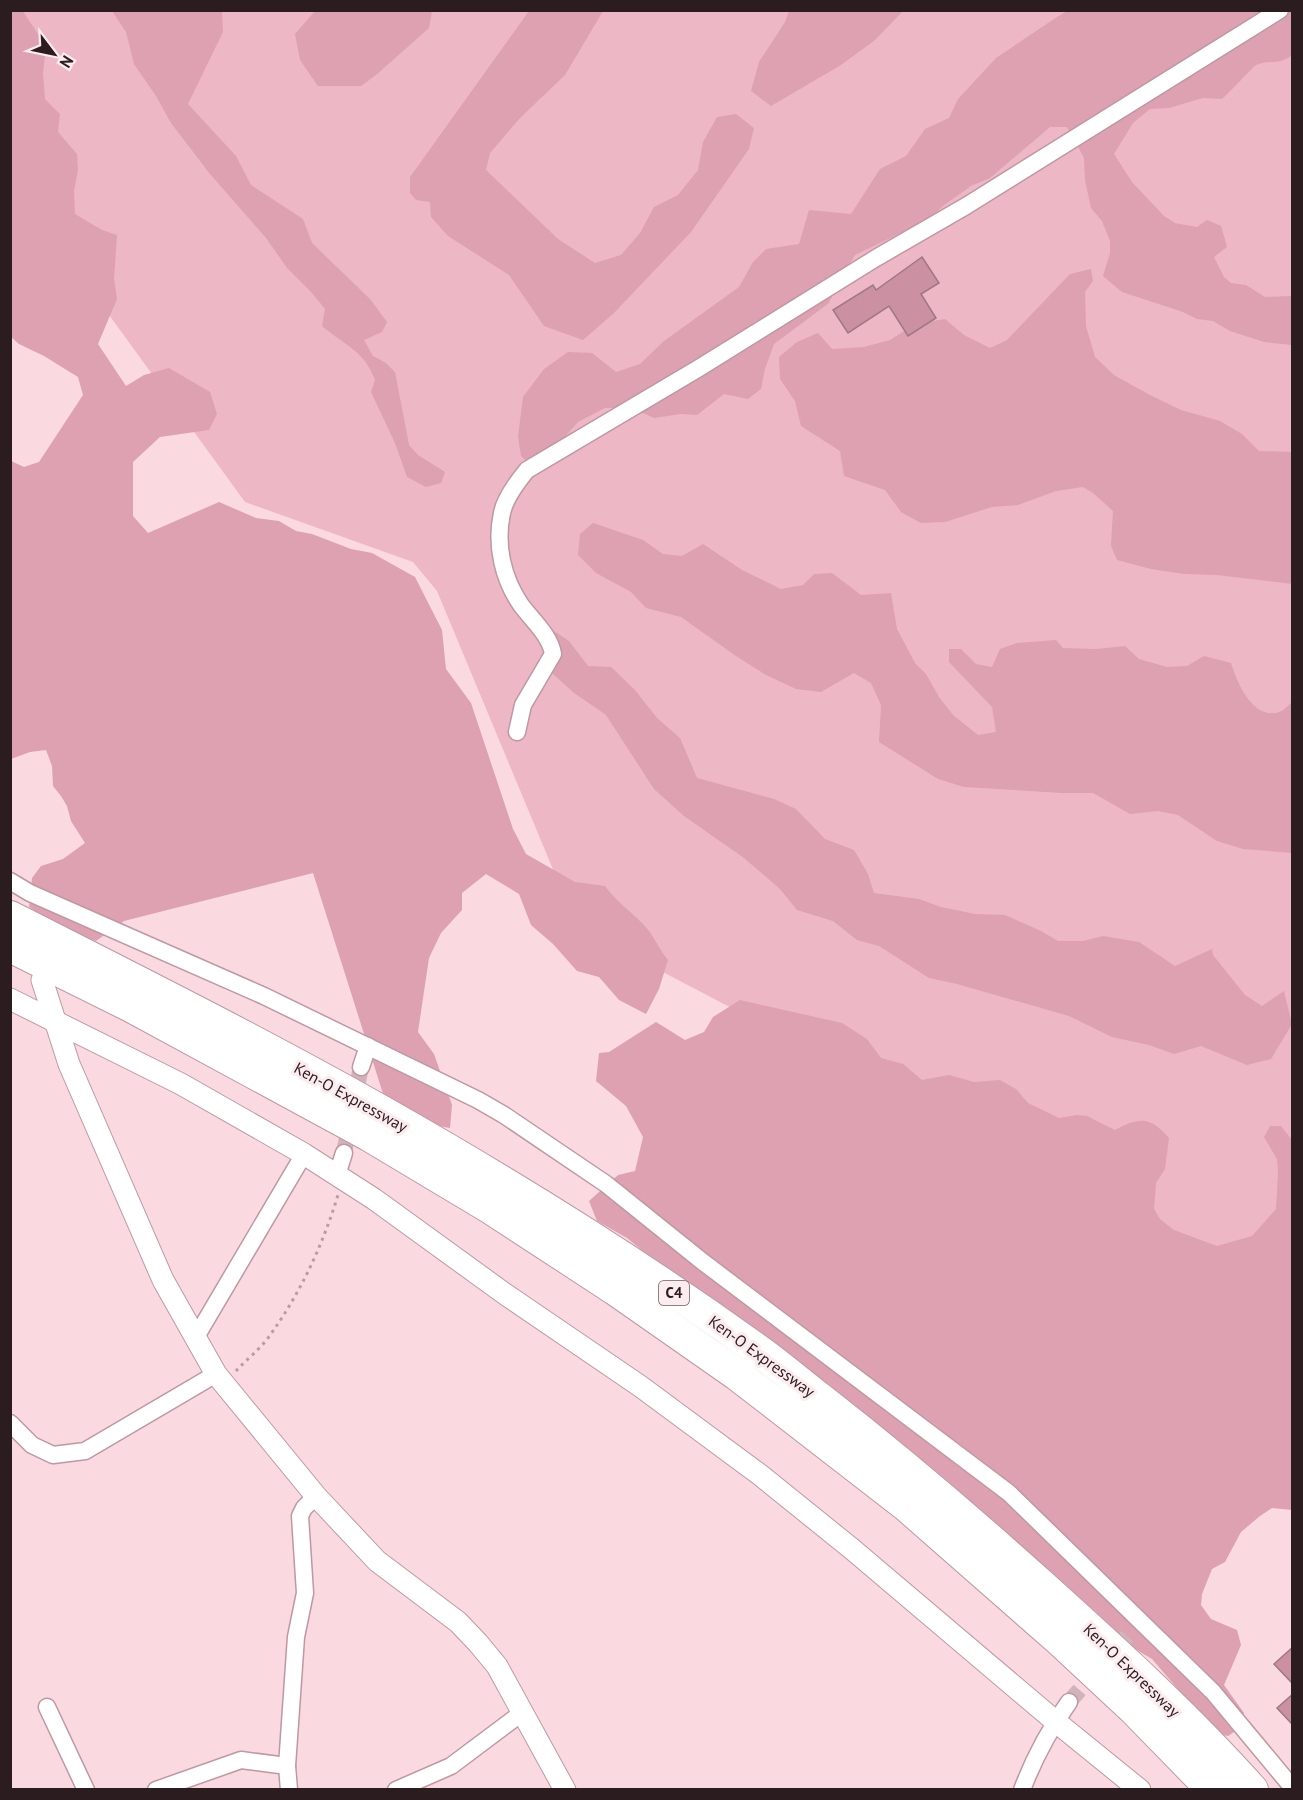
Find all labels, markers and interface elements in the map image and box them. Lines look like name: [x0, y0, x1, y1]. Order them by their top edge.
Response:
north arrow: [24, 24, 84, 84]
text: N: [55, 52, 78, 72]
street label: Ken-O Expressway: [291, 1058, 412, 1137]
road number: C4: [659, 1281, 689, 1305]
street label: Ken-O Expressway: [705, 1311, 819, 1402]
street label: Ken-O Expressway: [1080, 1619, 1185, 1722]

